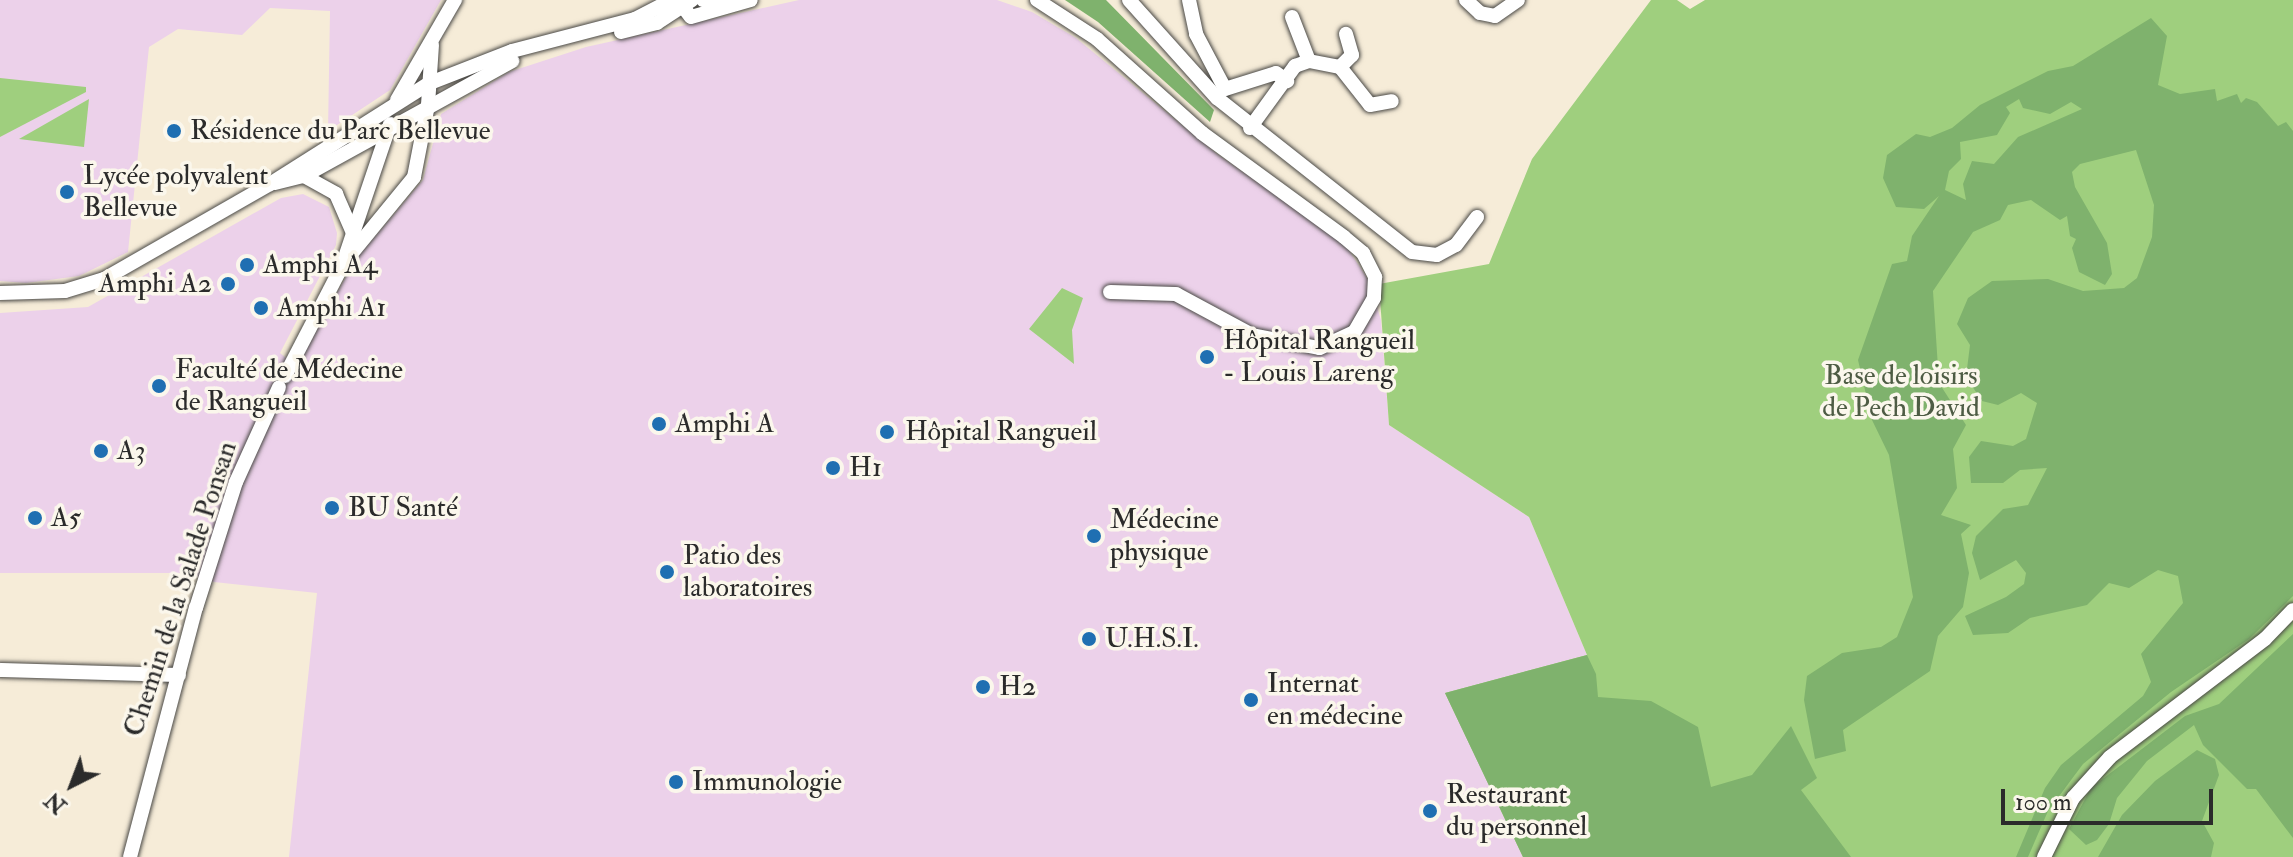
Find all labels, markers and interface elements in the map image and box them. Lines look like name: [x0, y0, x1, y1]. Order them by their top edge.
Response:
place label: Résidence du Parc Bellevue: [190, 114, 490, 148]
marker: Résidence du Parc Bellevue: [165, 122, 183, 140]
place label: Lycée polyvalent Bellevue: [83, 159, 268, 225]
marker: Lycée polyvalent Bellevue: [58, 183, 76, 201]
place label: Amphi A4: [263, 248, 377, 282]
marker: Amphi A4: [238, 256, 256, 274]
place label: Amphi A2: [99, 267, 212, 301]
marker: Amphi A2: [219, 275, 237, 293]
place label: Amphi A1: [277, 291, 386, 325]
marker: Amphi A1: [252, 299, 270, 317]
place label: Hôpital Rangueil - Louis Lareng: [1223, 324, 1415, 390]
marker: Hôpital Rangueil - Louis Lareng: [1198, 348, 1216, 366]
place label: Faculté de Médecine de Rangueil: [175, 353, 403, 419]
park label: Base de loisirs de Pech David: [1822, 359, 1980, 425]
marker: Faculté de Médecine de Rangueil: [150, 377, 168, 395]
place label: Amphi A: [675, 407, 774, 441]
marker: Amphi A: [650, 415, 668, 433]
place label: Hôpital Rangueil: [905, 415, 1097, 449]
marker: Hôpital Rangueil: [876, 421, 898, 443]
place label: A3: [117, 434, 146, 468]
street label: Chemin de la Salade Ponsan: [117, 437, 245, 741]
marker: A3: [92, 442, 110, 460]
place label: H1: [849, 451, 882, 485]
marker: H1: [824, 459, 842, 477]
place label: BU Santé: [348, 491, 458, 525]
marker: BU Santé: [323, 499, 341, 517]
place label: A5: [51, 501, 81, 535]
place label: Médecine physique: [1110, 503, 1219, 569]
marker: A5: [26, 509, 44, 527]
marker: Médecine physique: [1085, 527, 1103, 545]
place label: Patio des laboratoires: [683, 539, 812, 605]
marker: Patio des laboratoires: [658, 563, 676, 581]
place label: U.H.S.I.: [1105, 622, 1199, 656]
marker: U.H.S.I.: [1080, 630, 1098, 648]
place label: Internat en médecine: [1267, 667, 1403, 733]
place label: H2: [999, 670, 1036, 704]
marker: H2: [974, 678, 992, 696]
marker: Internat en médecine: [1242, 691, 1260, 709]
north arrow: [32, 745, 112, 825]
place label: Immunologie: [692, 765, 842, 799]
marker: Immunologie: [667, 773, 685, 791]
scale bar: [2005, 773, 2217, 823]
place label: Restaurant du personnel: [1446, 778, 1587, 844]
text: N: [39, 786, 73, 820]
text: 100 m: [2015, 787, 2072, 818]
marker: Restaurant du personnel: [1421, 802, 1439, 820]

